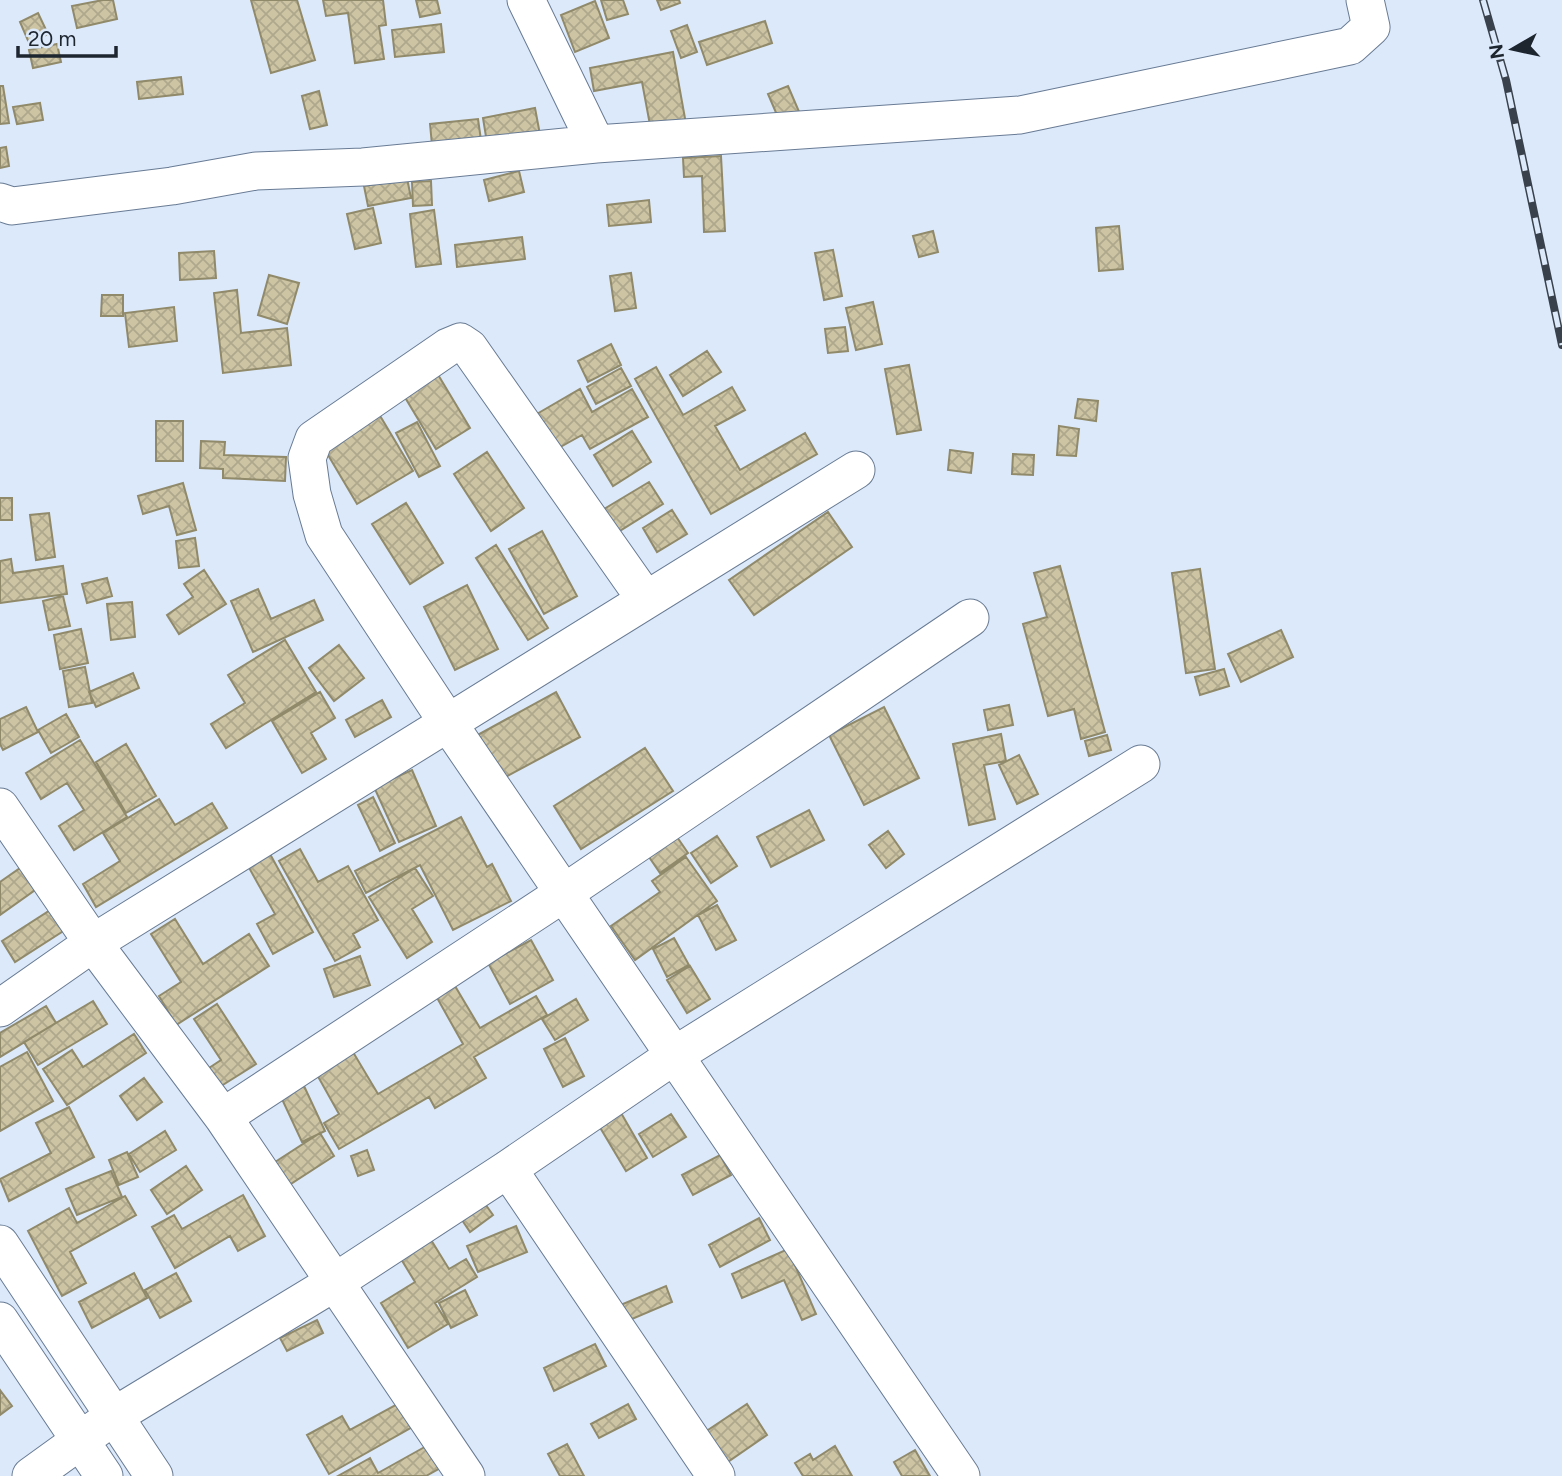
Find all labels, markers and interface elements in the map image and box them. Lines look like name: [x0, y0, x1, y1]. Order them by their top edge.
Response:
scale bar: [18, 14, 116, 58]
north arrow: [1478, 14, 1548, 84]
text: 20 m: [28, 26, 76, 51]
text: N: [1484, 43, 1509, 61]

